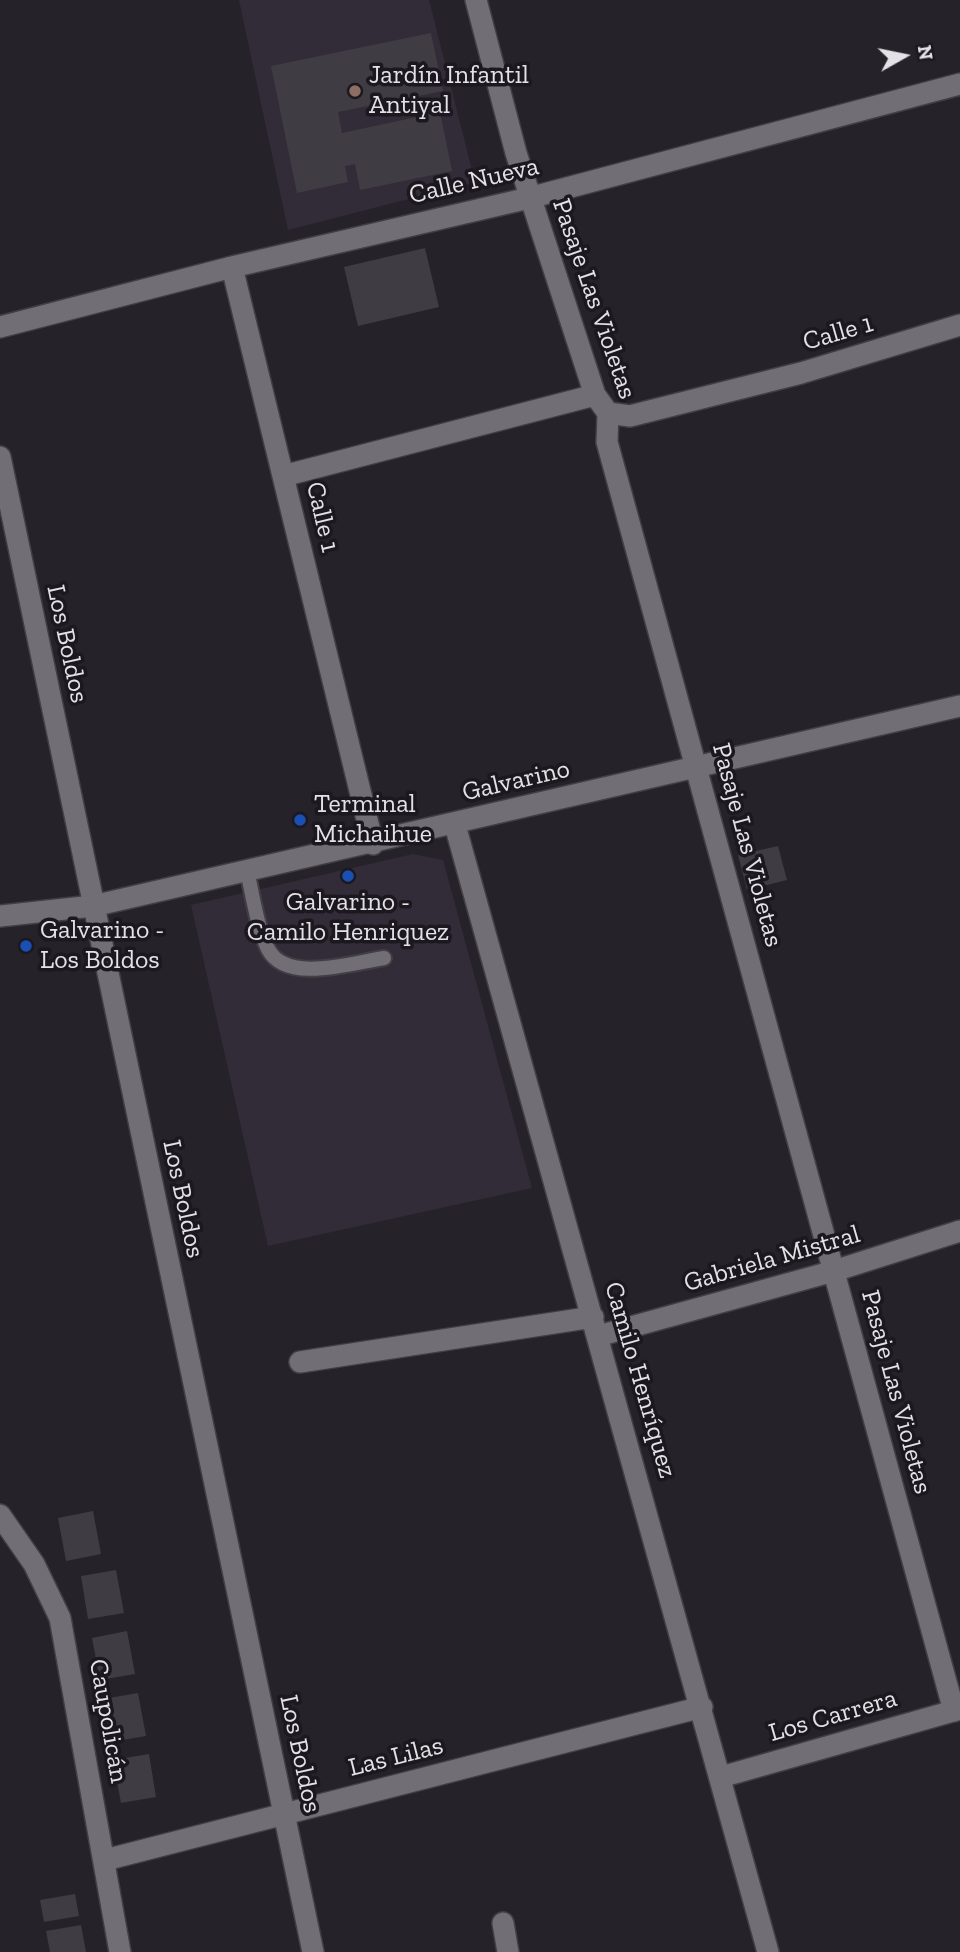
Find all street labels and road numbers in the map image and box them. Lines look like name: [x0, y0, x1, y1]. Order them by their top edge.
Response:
street label: Calle Nueva: [406, 151, 542, 211]
street label: Pasaje Las Violetas: [545, 195, 643, 403]
street label: Calle 1: [799, 308, 877, 358]
street label: Calle 1: [299, 479, 345, 555]
street label: Los Boldos: [39, 582, 95, 706]
street label: Pasaje Las Violetas: [705, 740, 789, 950]
street label: Galvarino: [459, 754, 573, 808]
street label: Los Boldos: [155, 1137, 211, 1261]
street label: Gabriela Mistral: [680, 1219, 864, 1299]
street label: Camilo Henríquez: [597, 1278, 683, 1482]
street label: Pasaje Las Violetas: [854, 1287, 938, 1497]
street label: Caupolicán: [82, 1657, 134, 1785]
street label: Los Carrera: [765, 1683, 901, 1749]
street label: Los Boldos: [272, 1692, 328, 1816]
street label: Las Lilas: [345, 1730, 447, 1784]

